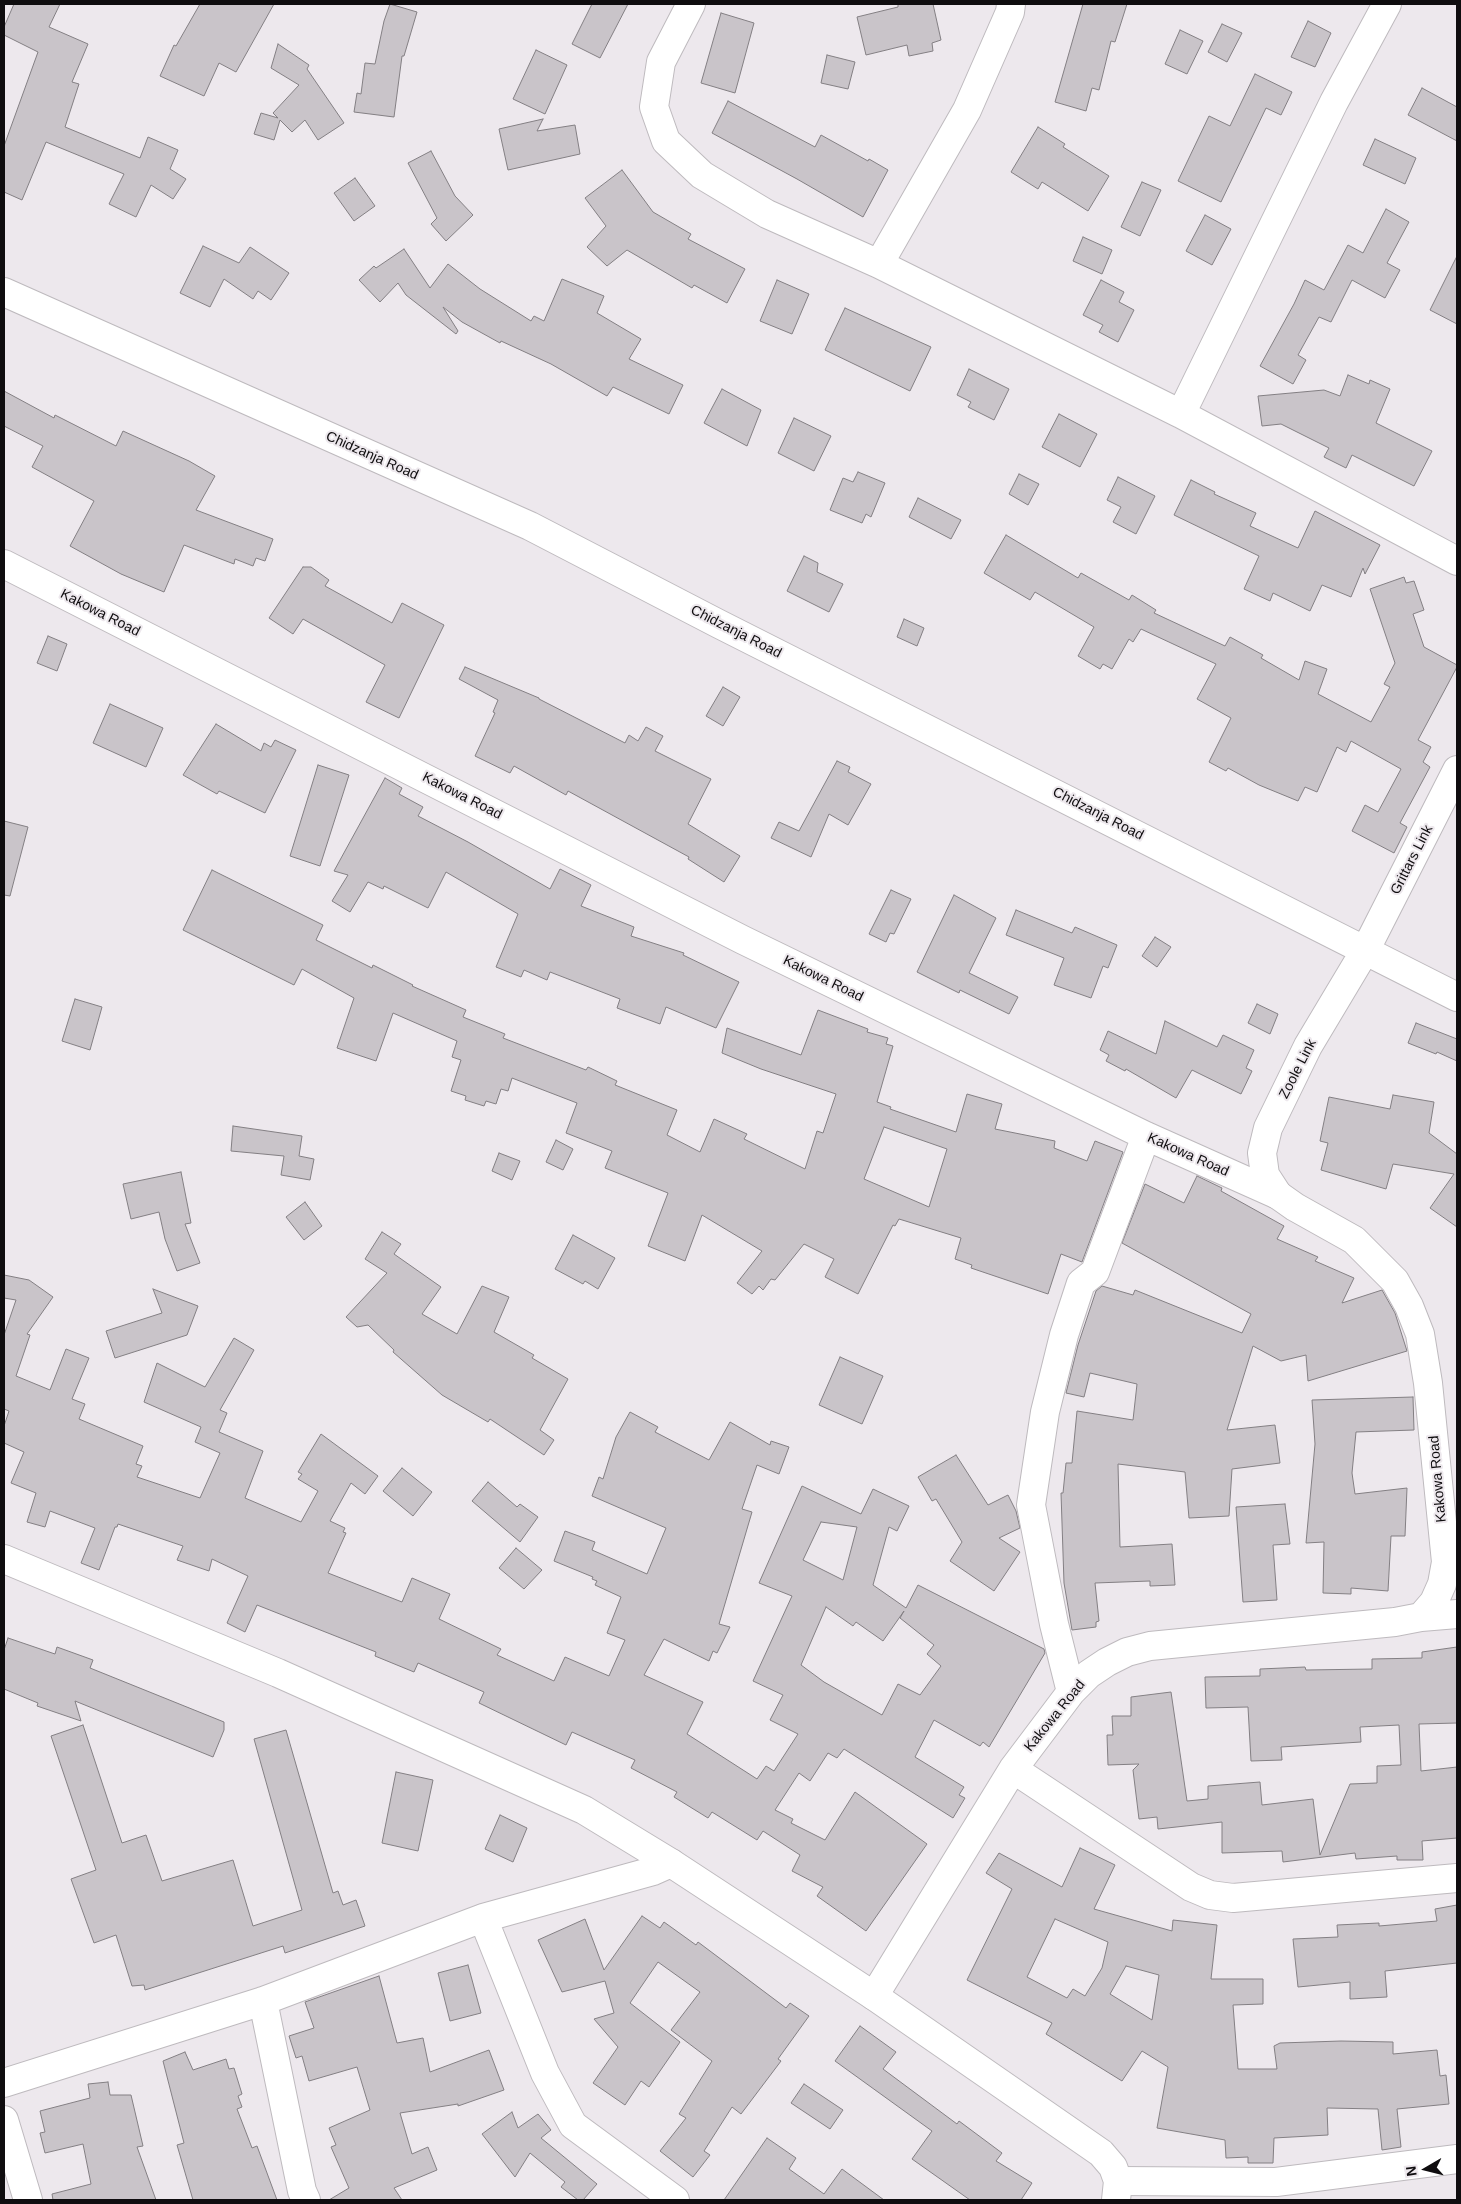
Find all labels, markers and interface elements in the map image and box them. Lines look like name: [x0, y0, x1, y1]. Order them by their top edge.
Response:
street label: Chidzanja Road: [323, 428, 421, 484]
street label: Kakowa Road: [57, 586, 143, 640]
street label: Chidzanja Road: [688, 602, 784, 662]
street label: Kakowa Road: [419, 769, 505, 823]
street label: Chidzanja Road: [1050, 784, 1146, 844]
street label: Grittars Link: [1387, 823, 1437, 897]
street label: Kakowa Road: [780, 952, 866, 1006]
street label: Zoole Link: [1276, 1036, 1320, 1102]
street label: Kakowa Road: [1145, 1130, 1231, 1180]
street label: Kakowa Road: [1426, 1435, 1450, 1523]
street label: Kakowa Road: [1021, 1677, 1089, 1755]
north arrow: [1401, 2144, 1451, 2194]
text: N: [1403, 2165, 1420, 2177]

